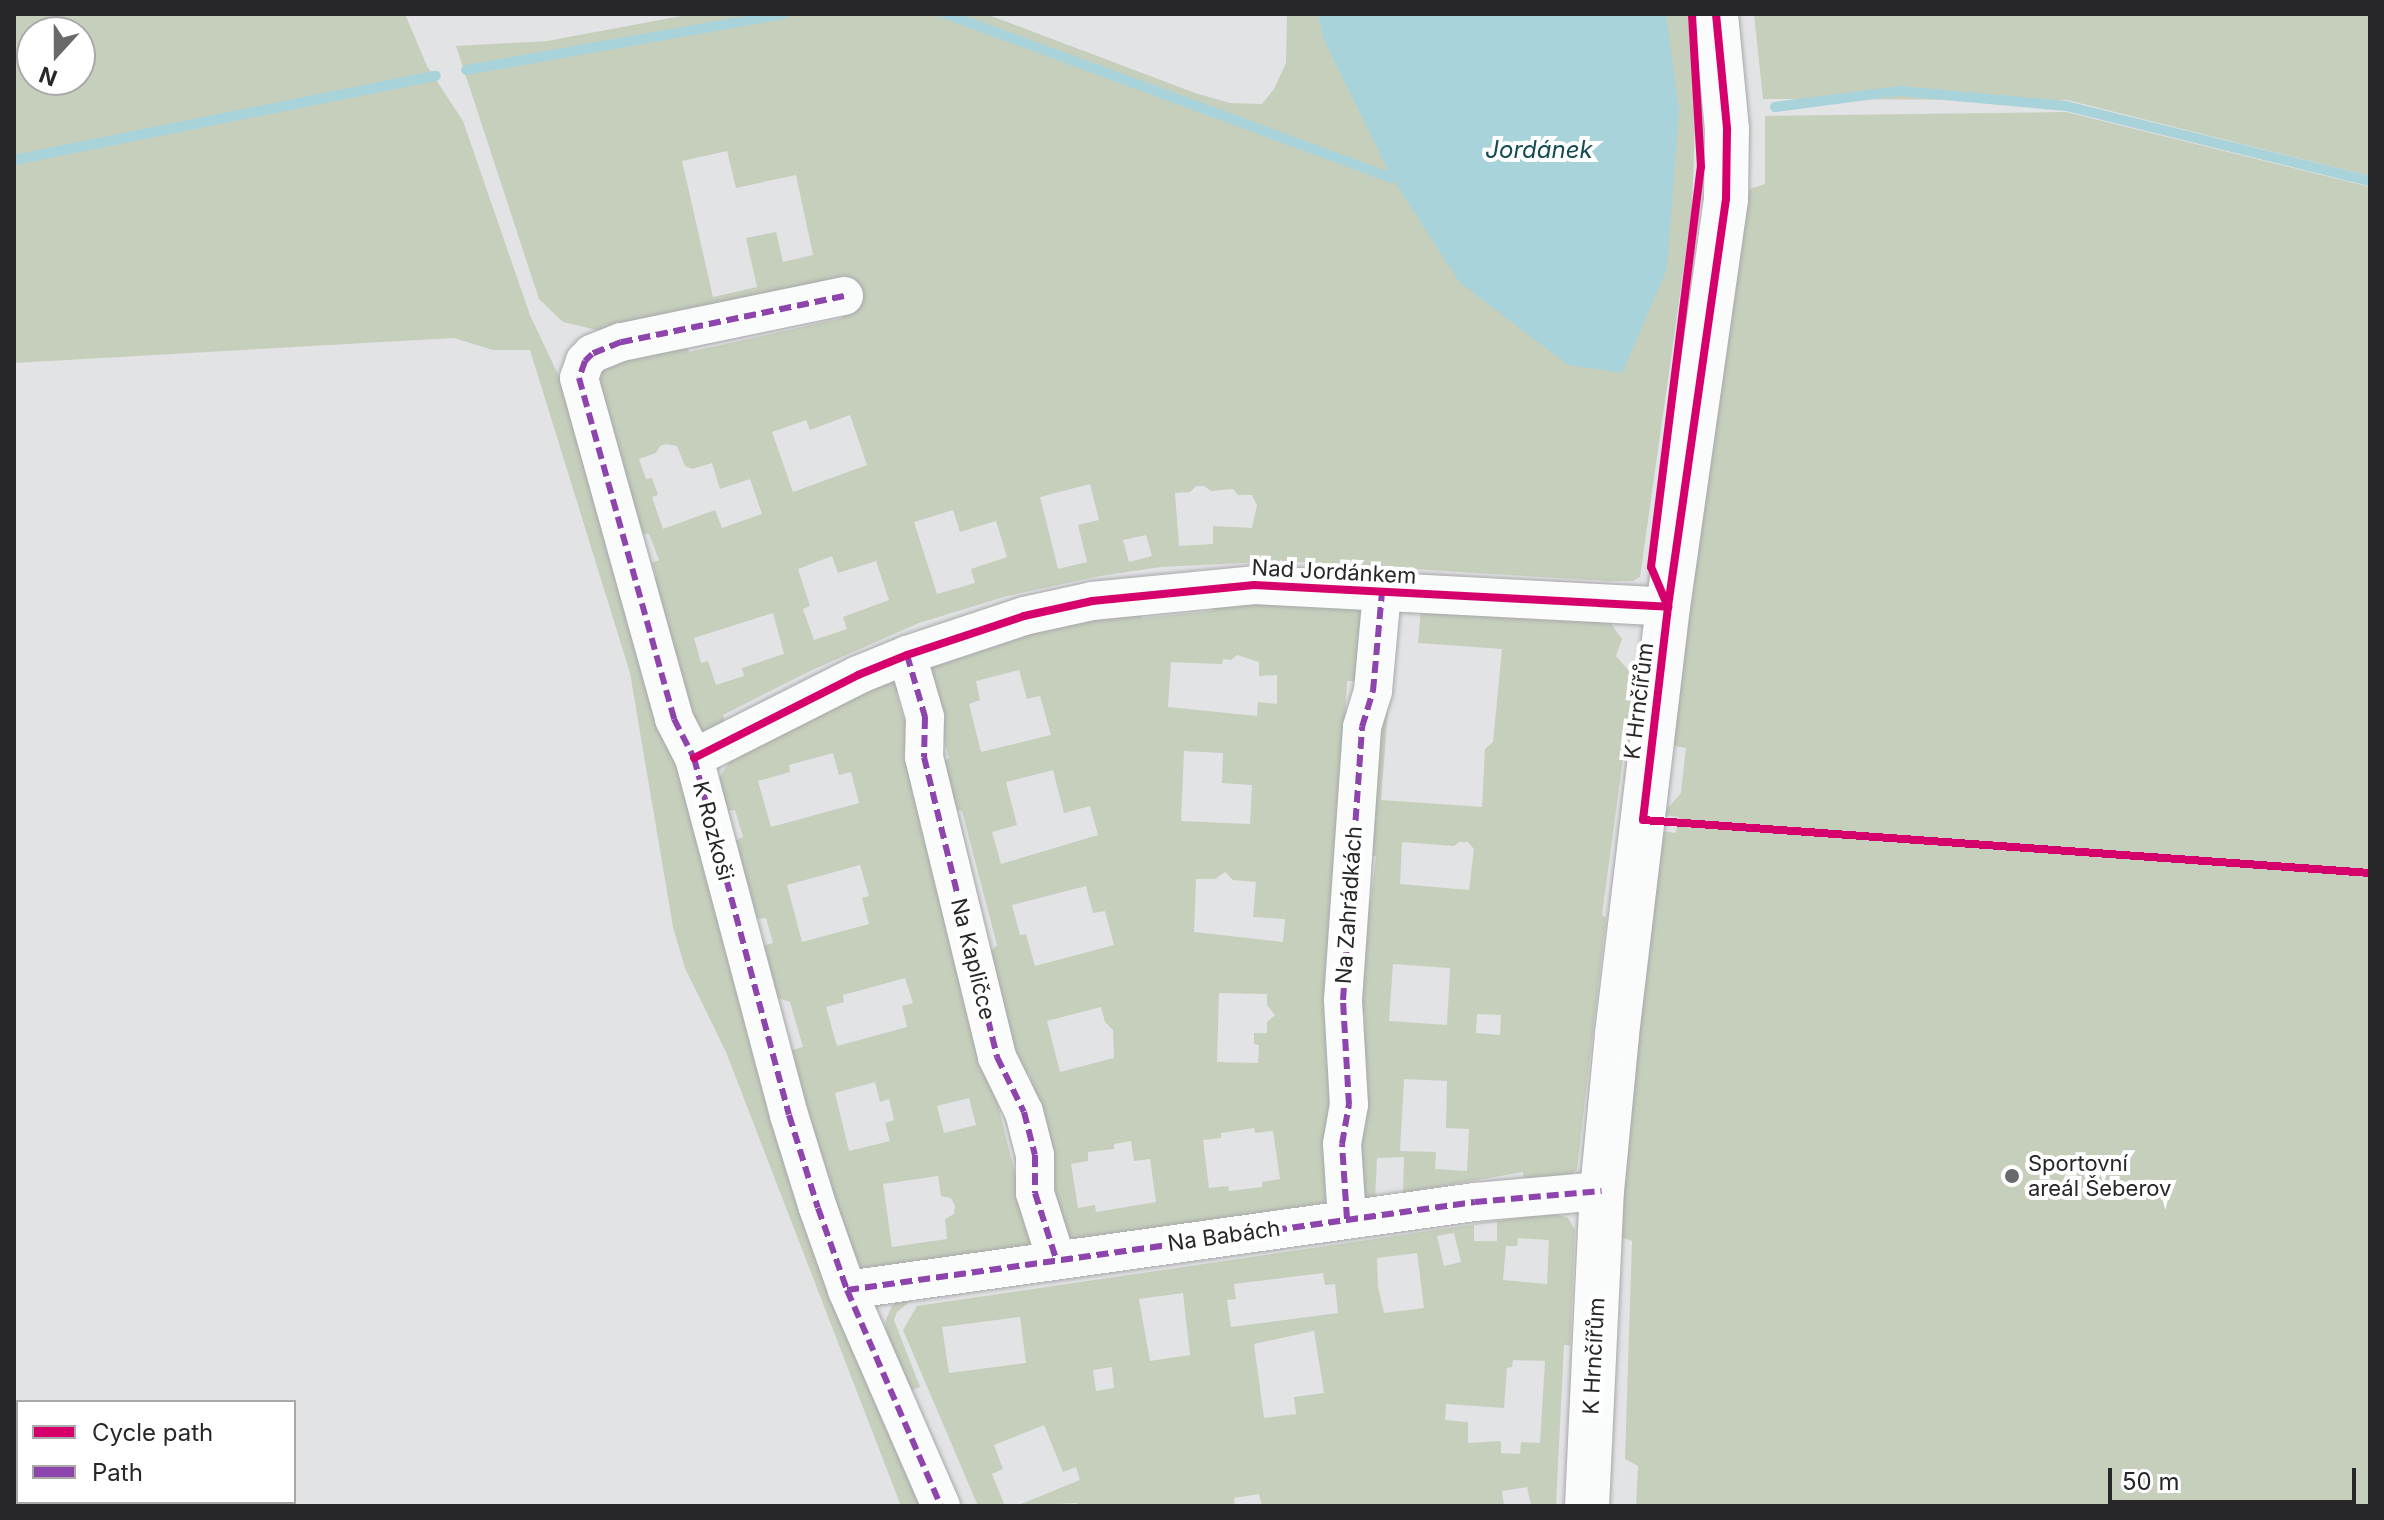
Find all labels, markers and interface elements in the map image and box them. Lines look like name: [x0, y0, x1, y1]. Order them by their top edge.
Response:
north arrow: [16, 16, 96, 96]
text: N: [36, 61, 61, 92]
water label: Jordánek: [1485, 136, 1593, 164]
street label: Nad Jordánkem: [1251, 555, 1417, 589]
street label: K Hrnčířům: [1619, 641, 1659, 761]
street label: K Rozkoši: [687, 779, 739, 883]
street label: Na Zahrádkách: [1330, 825, 1368, 985]
street label: Na Kapličce: [945, 895, 1001, 1023]
place label: Sportovní areál Šeberov: [2028, 1150, 2171, 1202]
marker: Sportovní areál Šeberov: [2003, 1167, 2021, 1185]
street label: Na Babách: [1166, 1215, 1282, 1257]
street label: K Hrnčířům: [1578, 1297, 1610, 1415]
legend: [16, 1400, 296, 1504]
text: Cycle path: [92, 1418, 213, 1447]
scale bar: [2112, 1452, 2360, 1502]
text: Path: [92, 1458, 143, 1487]
text: 50 m: [2122, 1467, 2180, 1496]

